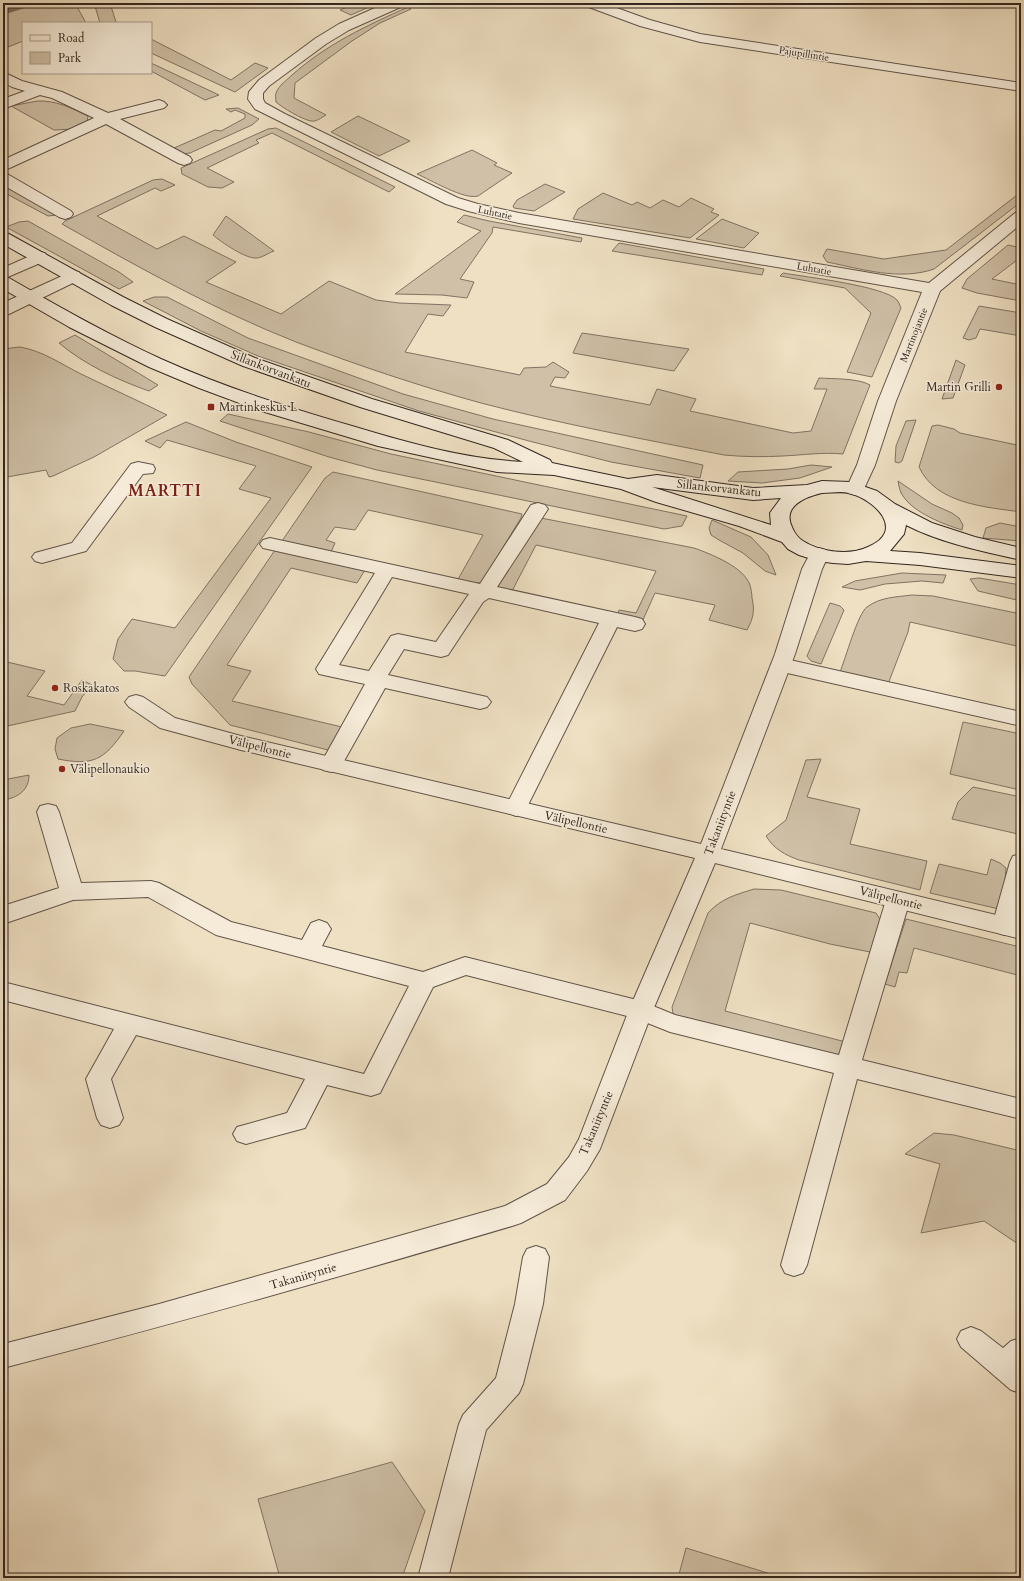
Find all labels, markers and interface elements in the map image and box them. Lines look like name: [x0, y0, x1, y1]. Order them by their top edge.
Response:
legend: [22, 22, 152, 74]
text: Road: [58, 30, 85, 46]
street label: Pajupillintie: [778, 43, 831, 65]
text: Park: [58, 50, 82, 66]
street label: Luhtatie: [476, 203, 514, 224]
street label: Luhtatie: [796, 259, 833, 279]
street label: Martinojantie: [897, 305, 931, 364]
street label: Sillankorvankatu: [229, 346, 314, 392]
place label: Martin Grilli: [926, 379, 992, 395]
marker: Martin Grilli: [994, 382, 1004, 392]
place label: Martinkeskus L: [219, 399, 298, 415]
marker: Martinkeskus L: [206, 402, 216, 412]
street label: Sillankorvankatu: [676, 476, 762, 500]
district label: MARTTI: [128, 480, 202, 502]
place label: Roskakatos: [63, 680, 119, 696]
marker: Roskakatos: [50, 683, 60, 693]
street label: Välipellontie: [227, 731, 293, 763]
place label: Välipellonaukio: [70, 761, 150, 777]
marker: Välipellonaukio: [57, 764, 67, 774]
street label: Takaniityntie: [700, 788, 740, 858]
street label: Välipellontie: [543, 807, 609, 837]
street label: Välipellontie: [858, 882, 924, 914]
street label: Takaniityntie: [575, 1088, 617, 1158]
street label: Takaniityntie: [268, 1259, 338, 1293]

